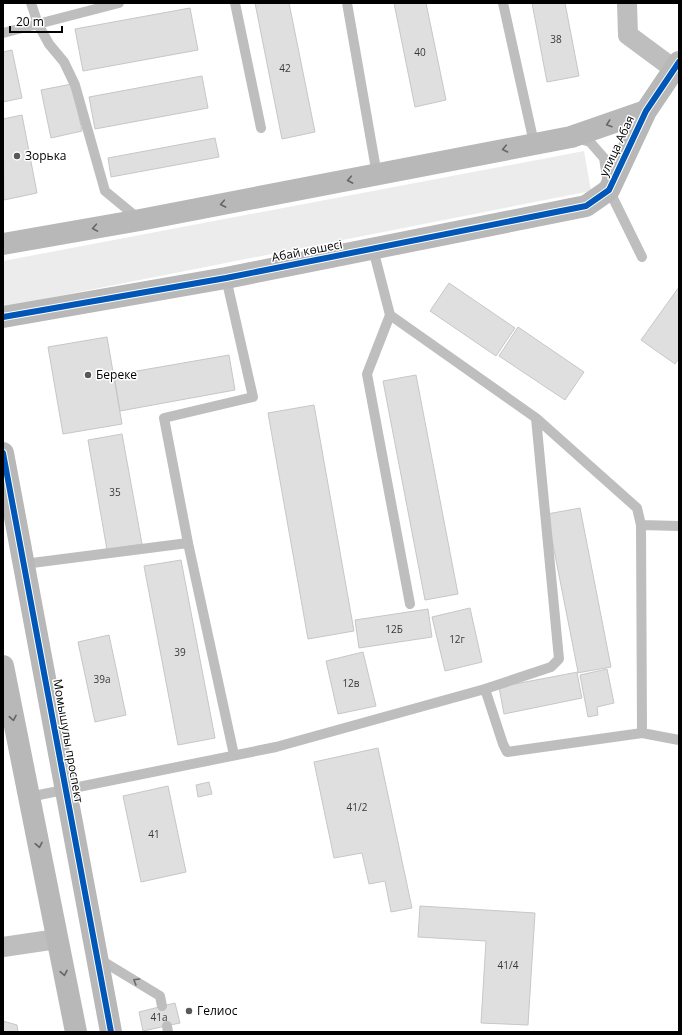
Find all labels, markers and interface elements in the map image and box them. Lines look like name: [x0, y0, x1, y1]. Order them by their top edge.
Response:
scale bar: [10, 8, 62, 34]
text: 20 m: [16, 13, 44, 30]
house number: 38: [550, 32, 562, 46]
house number: 40: [414, 45, 426, 59]
house number: 42: [279, 61, 291, 75]
street label: улица Абая: [595, 112, 638, 179]
one-way arrow: [605, 119, 612, 127]
one-way arrow: [502, 144, 508, 152]
place label: Зорька: [25, 147, 67, 164]
marker: Зорька: [12, 151, 22, 161]
one-way arrow: [347, 175, 354, 183]
one-way arrow: [220, 200, 226, 208]
one-way arrow: [92, 223, 98, 232]
street label: Абай көшесі: [270, 235, 344, 266]
place label: Береке: [96, 366, 137, 383]
marker: Береке: [83, 370, 93, 380]
house number: 35: [109, 485, 121, 499]
house number: 12Б: [385, 622, 403, 636]
house number: 12г: [449, 632, 466, 646]
house number: 39: [174, 645, 186, 659]
house number: 39а: [94, 672, 111, 686]
house number: 12в: [342, 676, 360, 690]
street label: Момышулы проспект: [49, 678, 88, 805]
one-way arrow: [9, 715, 17, 721]
house number: 41/2: [347, 800, 368, 814]
house number: 41: [148, 827, 160, 841]
one-way arrow: [34, 842, 42, 848]
house number: 41/4: [498, 958, 519, 972]
one-way arrow: [59, 970, 68, 976]
one-way arrow: [133, 978, 140, 986]
place label: Гелиос: [197, 1002, 238, 1019]
marker: Гелиос: [184, 1006, 194, 1016]
house number: 41а: [151, 1010, 168, 1024]

